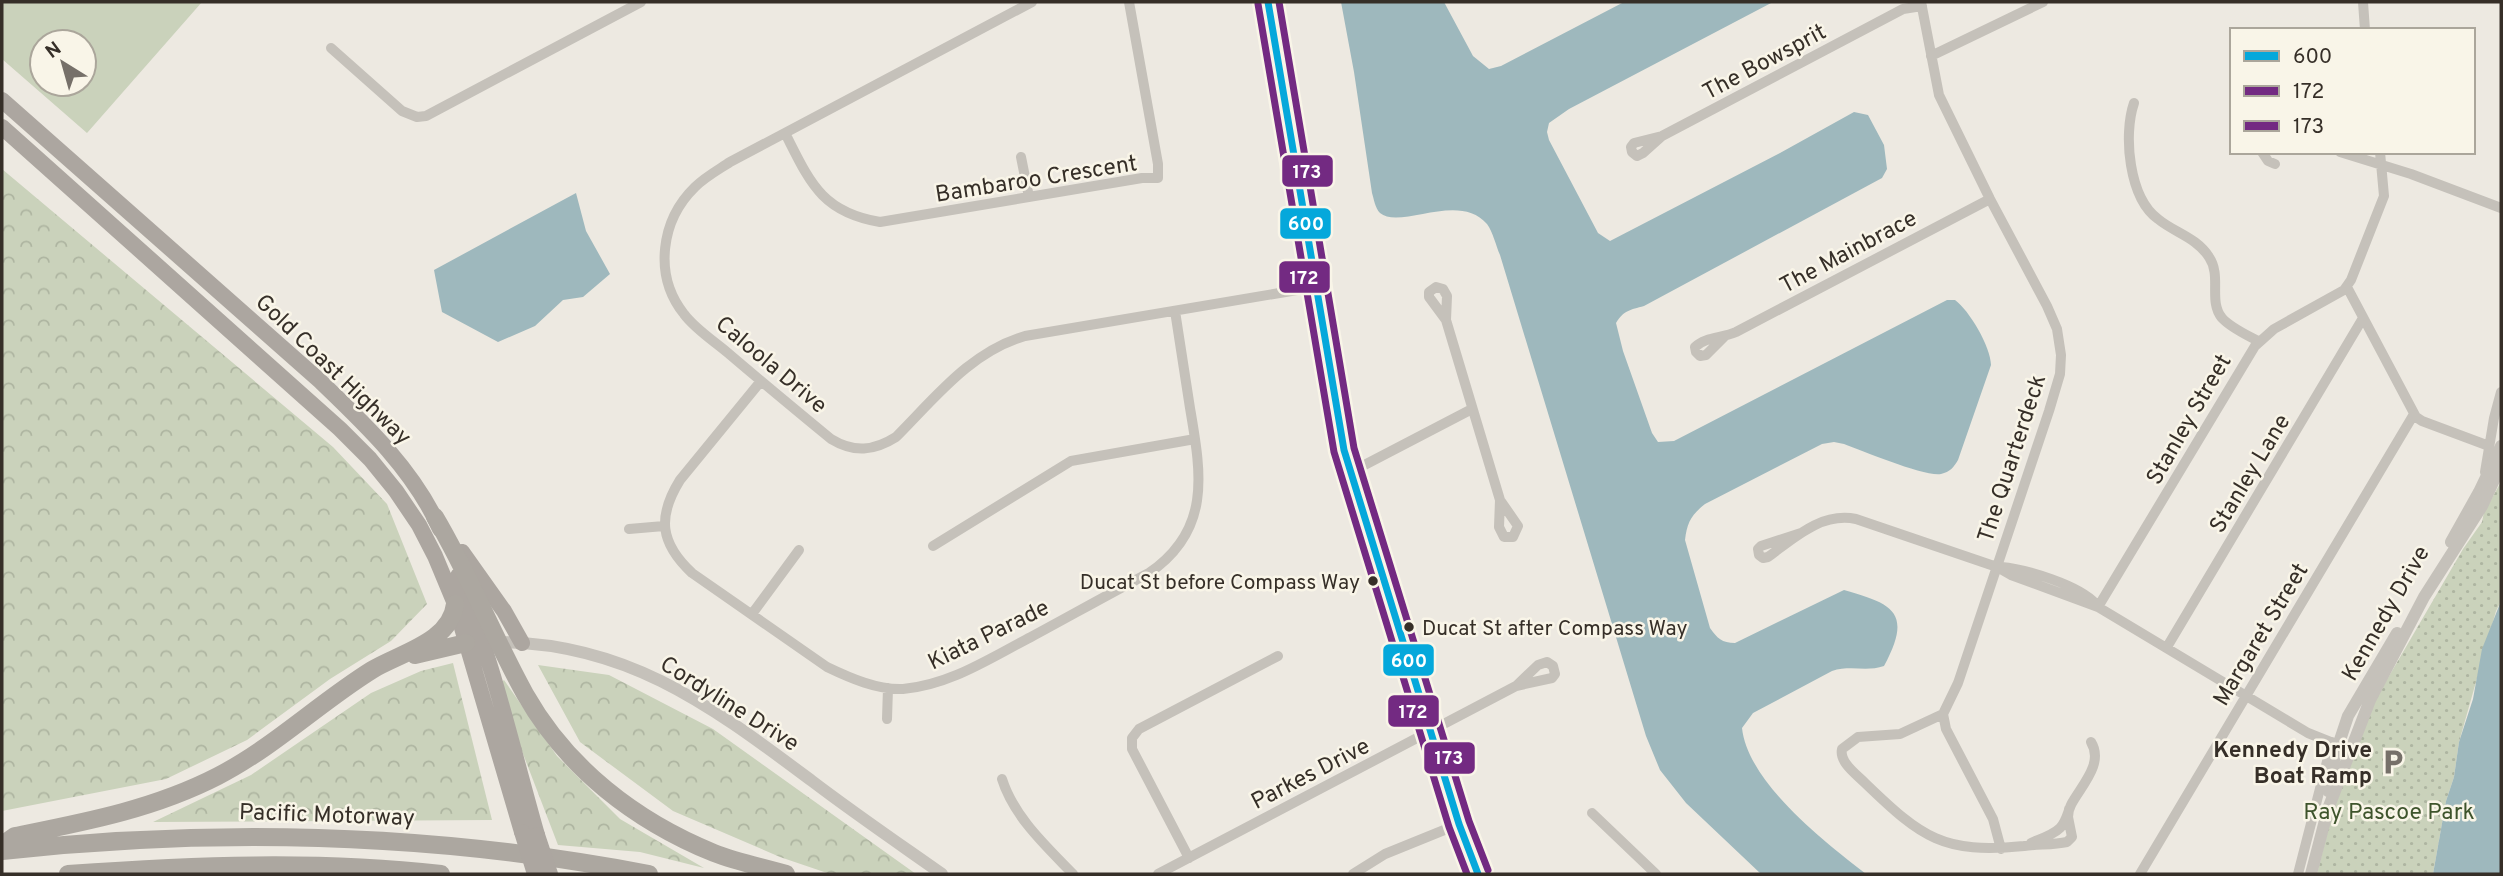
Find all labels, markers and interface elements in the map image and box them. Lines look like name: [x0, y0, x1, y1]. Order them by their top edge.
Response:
street label: The Bowsprit: [1698, 19, 1832, 108]
north arrow: [28, 28, 98, 98]
legend: [2230, 28, 2475, 154]
text: N: [41, 37, 67, 65]
text: 600: [2293, 44, 2332, 71]
text: 172: [2293, 79, 2324, 106]
text: 173: [2293, 114, 2324, 141]
street label: Bambaroo Crescent: [933, 150, 1139, 211]
line badge: 173: [1281, 154, 1334, 188]
text: 173: [1293, 161, 1321, 185]
street label: The Mainbrace: [1776, 205, 1923, 301]
line badge: 600: [1279, 207, 1332, 240]
text: 600: [1288, 213, 1324, 237]
line badge: 172: [1278, 260, 1331, 294]
text: 172: [1289, 267, 1319, 291]
street label: Gold Coast Highway: [248, 289, 416, 453]
street label: Caloola Drive: [709, 311, 832, 421]
street label: Stanley Street: [2141, 350, 2239, 491]
street label: The Quarterdeck: [1973, 371, 2054, 546]
street label: Stanley Lane: [2204, 409, 2298, 539]
street label: Kennedy Drive: [2337, 541, 2438, 687]
street label: Margaret Street: [2208, 558, 2316, 712]
place label: Ducat St before Compass Way: [1080, 570, 1360, 597]
marker: Ducat St before Compass Way: [1366, 574, 1380, 588]
street label: Kiata Parade: [924, 594, 1055, 678]
place label: Ducat St after Compass Way: [1422, 616, 1688, 643]
marker: Ducat St after Compass Way: [1402, 620, 1416, 634]
line badge: 600: [1382, 643, 1435, 677]
text: 600: [1391, 650, 1427, 674]
street label: Cordyline Drive: [654, 651, 804, 759]
line badge: 172: [1387, 694, 1440, 728]
text: 172: [1398, 701, 1428, 725]
street label: Parkes Drive: [1247, 733, 1375, 818]
place label: Kennedy Drive Boat Ramp: [2213, 737, 2372, 792]
line badge: 173: [1423, 741, 1476, 775]
text: 173: [1435, 747, 1463, 771]
parking icon: Kennedy Drive Boat Ramp: [2378, 747, 2408, 777]
street label: Pacific Motorway: [238, 799, 415, 834]
park label: Ray Pascoe Park: [2303, 799, 2475, 828]

